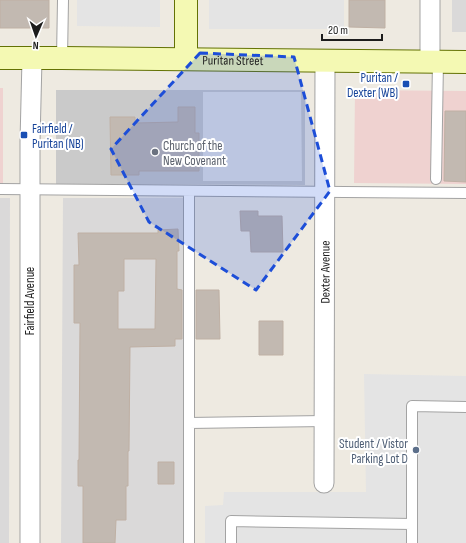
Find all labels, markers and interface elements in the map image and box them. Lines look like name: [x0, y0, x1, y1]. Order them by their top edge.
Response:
north arrow: [16, 16, 56, 56]
scale bar: [322, 16, 382, 42]
text: 20 m: [328, 23, 348, 38]
text: N: [32, 39, 39, 52]
street label: Puritan Street: [202, 52, 264, 69]
place label: Puritan / Dexter (WB): [347, 70, 398, 101]
marker: Puritan / Dexter (WB): [401, 79, 411, 89]
place label: Fairfield / Puritan (NB): [32, 121, 84, 152]
marker: Fairfield / Puritan (NB): [19, 130, 29, 140]
place label: Church of the New Covenant: [163, 138, 226, 169]
marker: Church of the New Covenant: [150, 147, 160, 157]
street label: Dexter Avenue: [317, 240, 334, 304]
street label: Fairfield Avenue: [22, 267, 38, 335]
place label: Student / Vistor Parking Lot D: [339, 436, 408, 467]
marker: Student / Vistor Parking Lot D: [411, 445, 421, 455]

